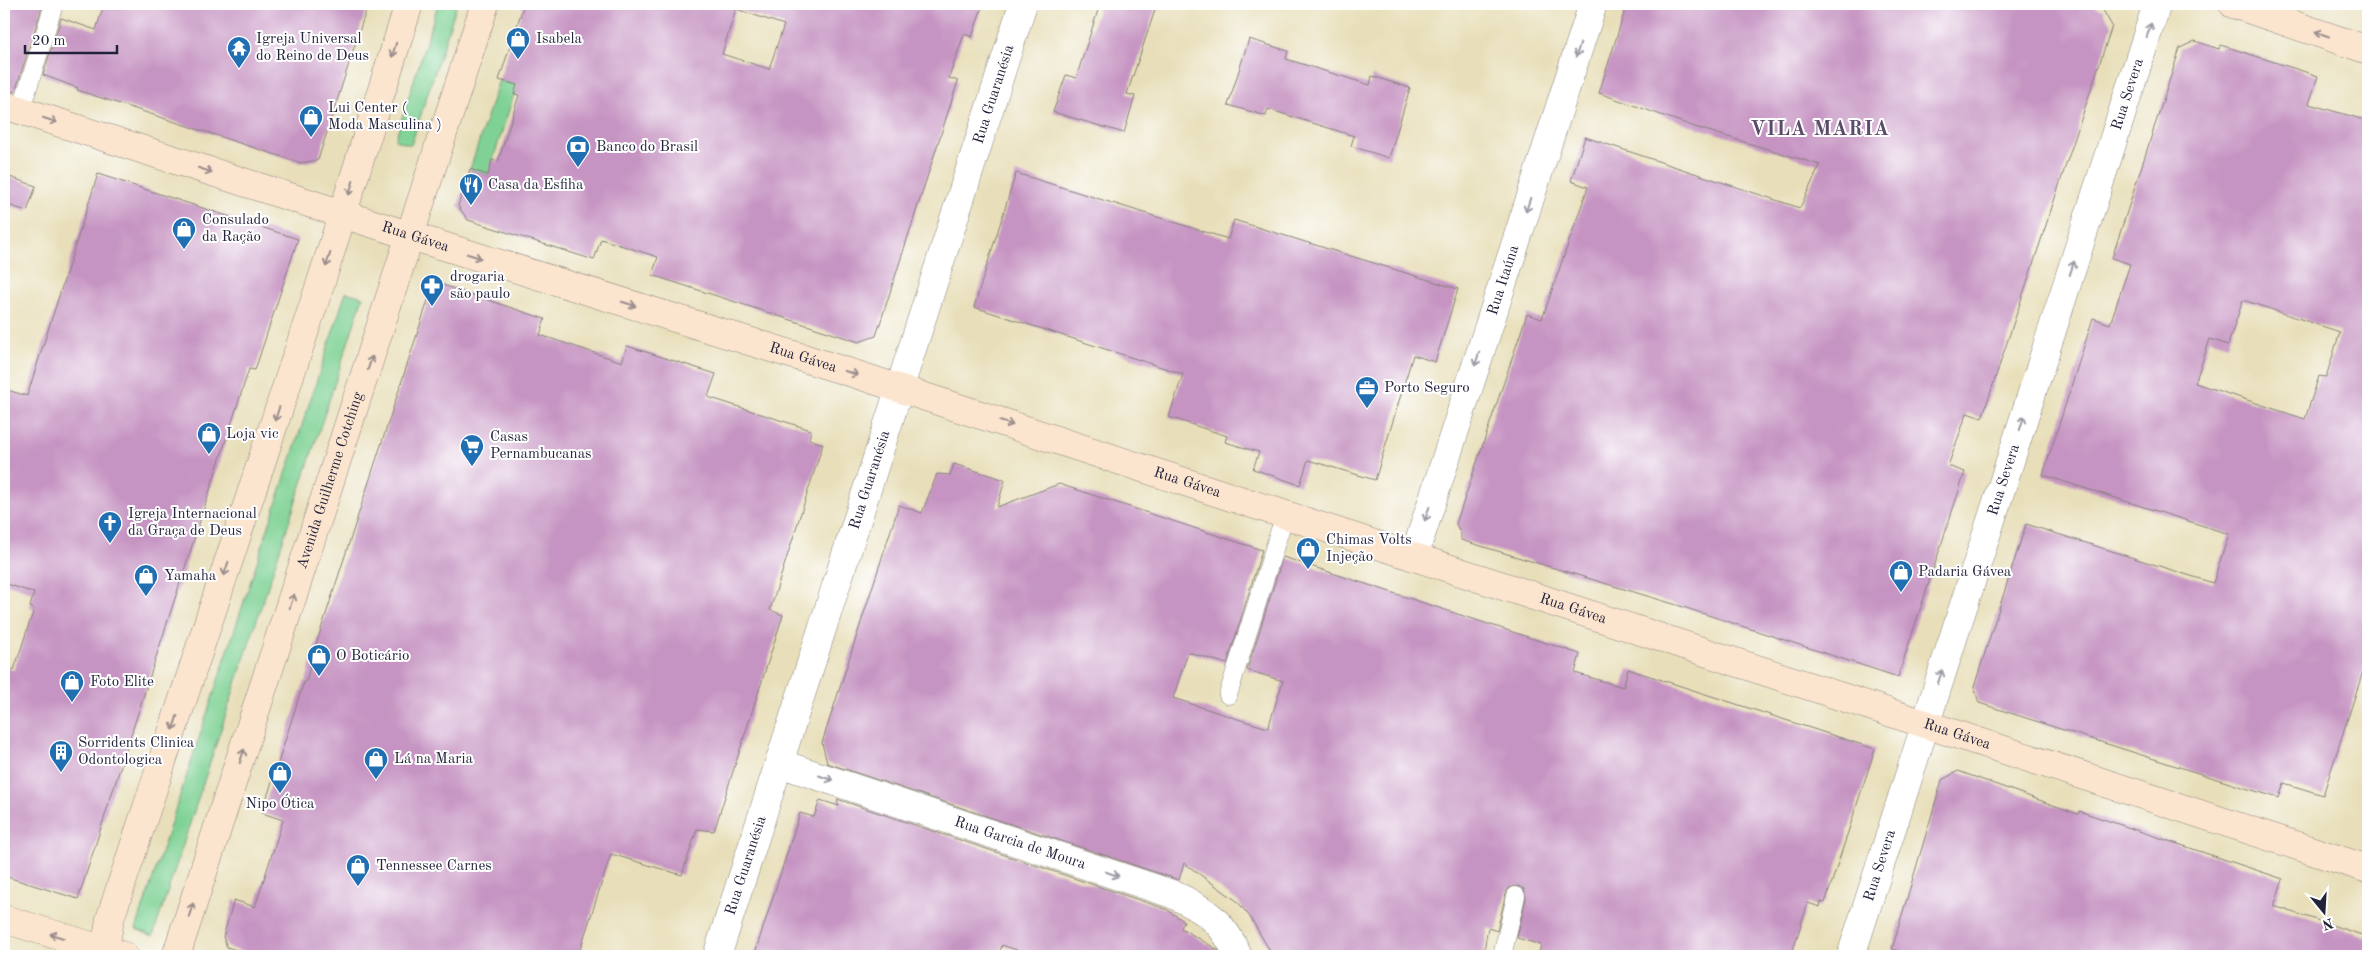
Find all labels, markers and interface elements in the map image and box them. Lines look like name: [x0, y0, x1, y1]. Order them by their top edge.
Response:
scale bar: [25, 22, 118, 54]
one-way arrow: [2144, 22, 2154, 38]
shop icon: Isabela: [505, 26, 531, 60]
one-way arrow: [2315, 29, 2330, 38]
place label: Igreja Universal do Reino de Deus: [256, 32, 369, 64]
place label: Isabela: [536, 32, 582, 47]
text: 20 m: [32, 34, 66, 49]
temple icon: Igreja Universal do Reino de Deus: [226, 35, 252, 69]
one-way arrow: [389, 42, 399, 58]
street label: Rua Guaranésia: [971, 42, 1017, 146]
one-way arrow: [1573, 42, 1583, 58]
street label: Rua Severa: [2109, 56, 2147, 132]
place label: Lui Center ( Moda Masculina ): [328, 101, 442, 133]
shop icon: Lui Center ( Moda Masculina ): [298, 104, 324, 138]
one-way arrow: [42, 115, 58, 125]
district label: VILA MARIA: [1750, 120, 1890, 140]
bank icon: Banco do Brasil: [565, 134, 591, 168]
place label: Banco do Brasil: [596, 140, 698, 155]
one-way arrow: [196, 165, 212, 175]
restaurant icon: Casa da Esfiha: [458, 172, 484, 206]
place label: Casa da Esfiha: [488, 178, 584, 193]
one-way arrow: [346, 180, 355, 195]
one-way arrow: [1523, 196, 1532, 212]
place label: Consulado da Ração: [202, 213, 269, 245]
shop icon: Consulado da Ração: [171, 216, 197, 250]
street label: Rua Gávea: [380, 220, 451, 255]
street label: Rua Itaúna: [1485, 243, 1522, 317]
one-way arrow: [466, 251, 482, 261]
one-way arrow: [323, 252, 332, 267]
one-way arrow: [2068, 261, 2077, 276]
place label: drogaria são paulo: [450, 270, 510, 302]
pharmacy icon: drogaria são paulo: [419, 273, 445, 307]
one-way arrow: [621, 299, 637, 309]
street label: Rua Gávea: [767, 340, 839, 376]
one-way arrow: [1472, 351, 1482, 367]
one-way arrow: [365, 356, 375, 372]
one-way arrow: [843, 368, 859, 378]
office icon: Porto Seguro: [1354, 375, 1380, 409]
place label: Porto Seguro: [1384, 381, 1470, 396]
street label: Avenida Guilherme Cotching: [295, 390, 366, 571]
one-way arrow: [272, 406, 281, 422]
one-way arrow: [2018, 415, 2028, 431]
one-way arrow: [998, 419, 1013, 428]
shop icon: Loja vic: [196, 421, 222, 455]
place label: Loja vic: [226, 427, 279, 442]
street label: Rua Guaranésia: [847, 428, 893, 531]
place label: Casas Pernambucanas: [490, 430, 592, 462]
supermarket icon: Casas Pernambucanas: [459, 433, 485, 467]
street label: Rua Severa: [1985, 442, 2023, 518]
street label: Rua Gávea: [1152, 465, 1223, 501]
one-way arrow: [1422, 505, 1431, 521]
place label: Igreja Internacional da Graça de Deus: [128, 507, 257, 539]
church icon: Igreja Internacional da Graça de Deus: [97, 510, 123, 544]
place label: Chimas Volts Injeção: [1326, 533, 1412, 565]
shop icon: Chimas Volts Injeção: [1295, 536, 1321, 570]
shop icon: Padaria Gávea: [1888, 559, 1914, 593]
one-way arrow: [221, 560, 230, 576]
shop icon: Yamaha: [133, 563, 159, 597]
place label: Padaria Gávea: [1918, 565, 2012, 580]
place label: Yamaha: [164, 569, 217, 584]
street label: Rua Gávea: [1538, 591, 1609, 627]
one-way arrow: [288, 593, 298, 609]
shop icon: O Boticário: [306, 643, 332, 677]
place label: O Boticário: [336, 649, 409, 664]
shop icon: Foto Elite: [59, 669, 85, 703]
one-way arrow: [1936, 670, 1946, 686]
place label: Foto Elite: [90, 675, 154, 690]
one-way arrow: [169, 715, 179, 731]
street label: Rua Gávea: [1922, 717, 1993, 753]
place label: Sorridents Clinica Odontologica: [78, 736, 195, 768]
building icon: Sorridents Clinica Odontologica: [48, 739, 74, 773]
shop icon: Lá na Maria: [363, 746, 389, 780]
one-way arrow: [237, 748, 247, 764]
place label: Lá na Maria: [394, 752, 474, 767]
shop icon: Nipo Ótica: [267, 760, 293, 794]
one-way arrow: [817, 774, 833, 783]
place label: Nipo Ótica: [246, 793, 315, 812]
street label: Rua Guaranésia: [723, 814, 769, 917]
street label: Rua Garcia de Moura: [952, 814, 1088, 872]
street label: Rua Severa: [1862, 827, 1899, 903]
shop icon: Tennessee Carnes: [345, 853, 371, 887]
place label: Tennessee Carnes: [376, 859, 492, 874]
one-way arrow: [1104, 870, 1120, 879]
north arrow: [2300, 888, 2350, 938]
one-way arrow: [186, 902, 196, 918]
text: N: [2320, 915, 2335, 932]
one-way arrow: [50, 931, 66, 941]

